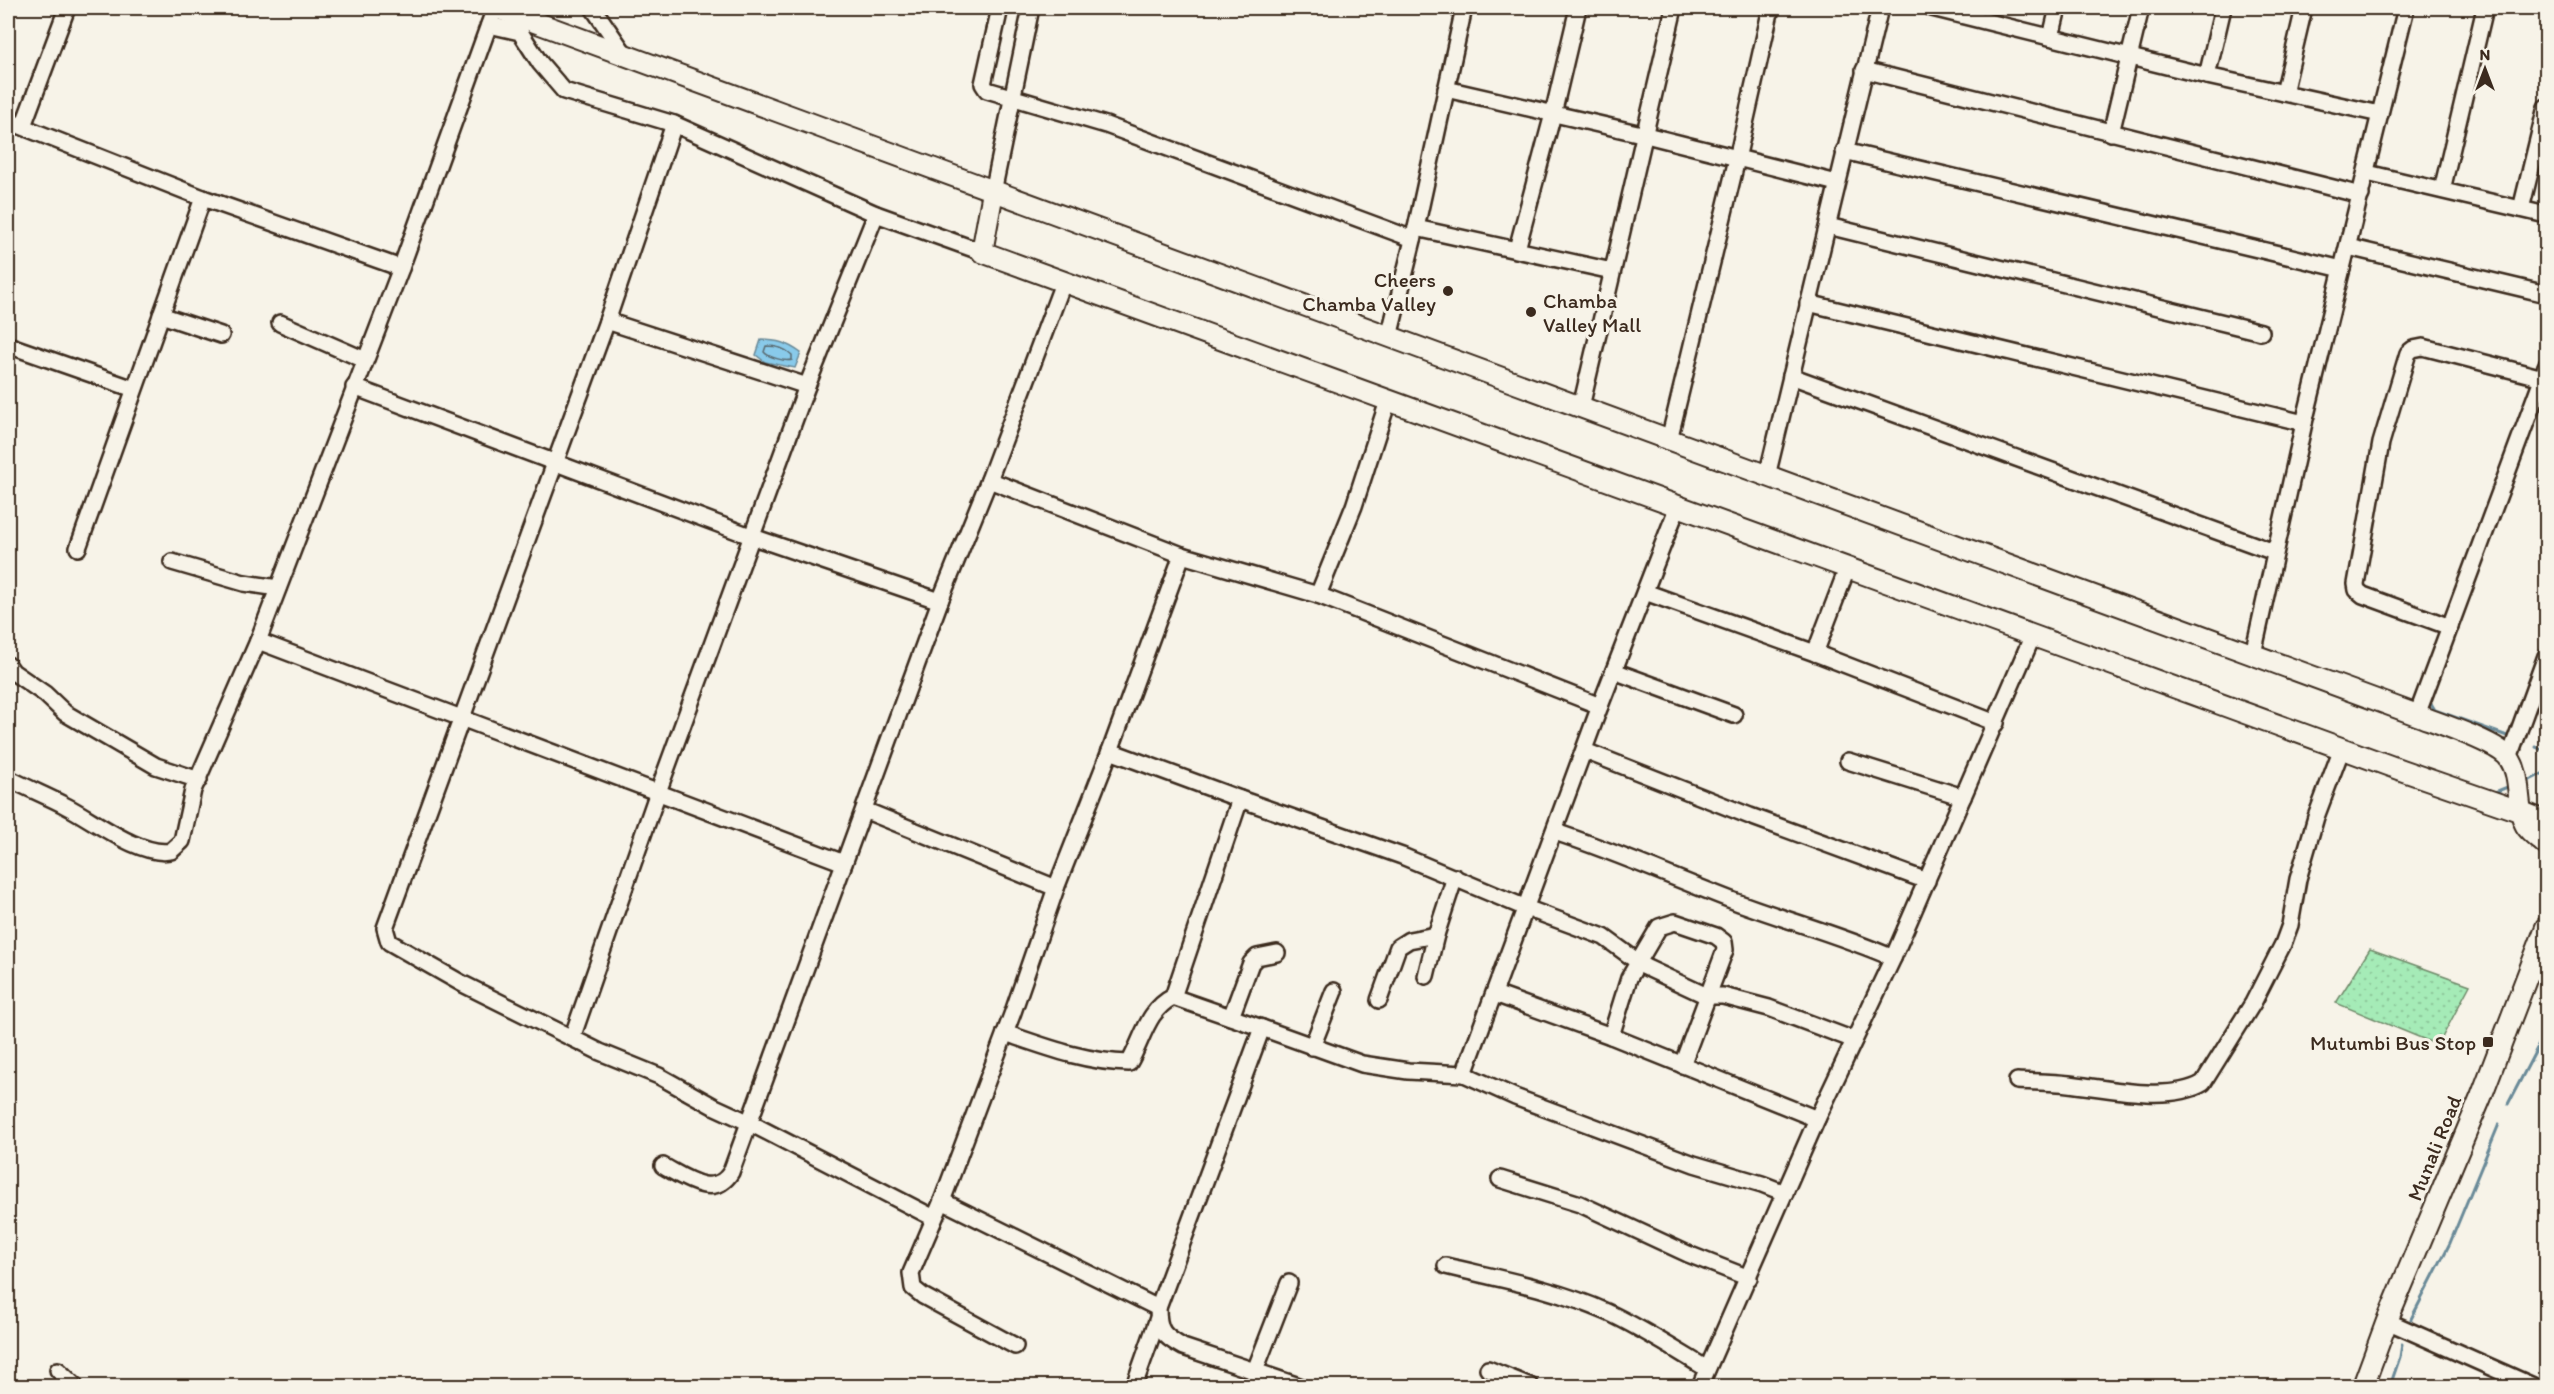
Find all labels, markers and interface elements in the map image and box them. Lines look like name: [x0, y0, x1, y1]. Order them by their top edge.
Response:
north arrow: [2455, 39, 2515, 99]
text: N: [2480, 45, 2490, 64]
place label: Cheers Chamba Valley: [1302, 267, 1436, 316]
marker: Cheers Chamba Valley: [1441, 284, 1455, 298]
place label: Chamba Valley Mall: [1543, 288, 1641, 337]
marker: Chamba Valley Mall: [1524, 305, 1538, 319]
place label: Mutumbi Bus Stop: [2310, 1030, 2476, 1055]
marker: Mutumbi Bus Stop: [2481, 1035, 2495, 1049]
street label: Munali Road: [2402, 1091, 2467, 1204]

